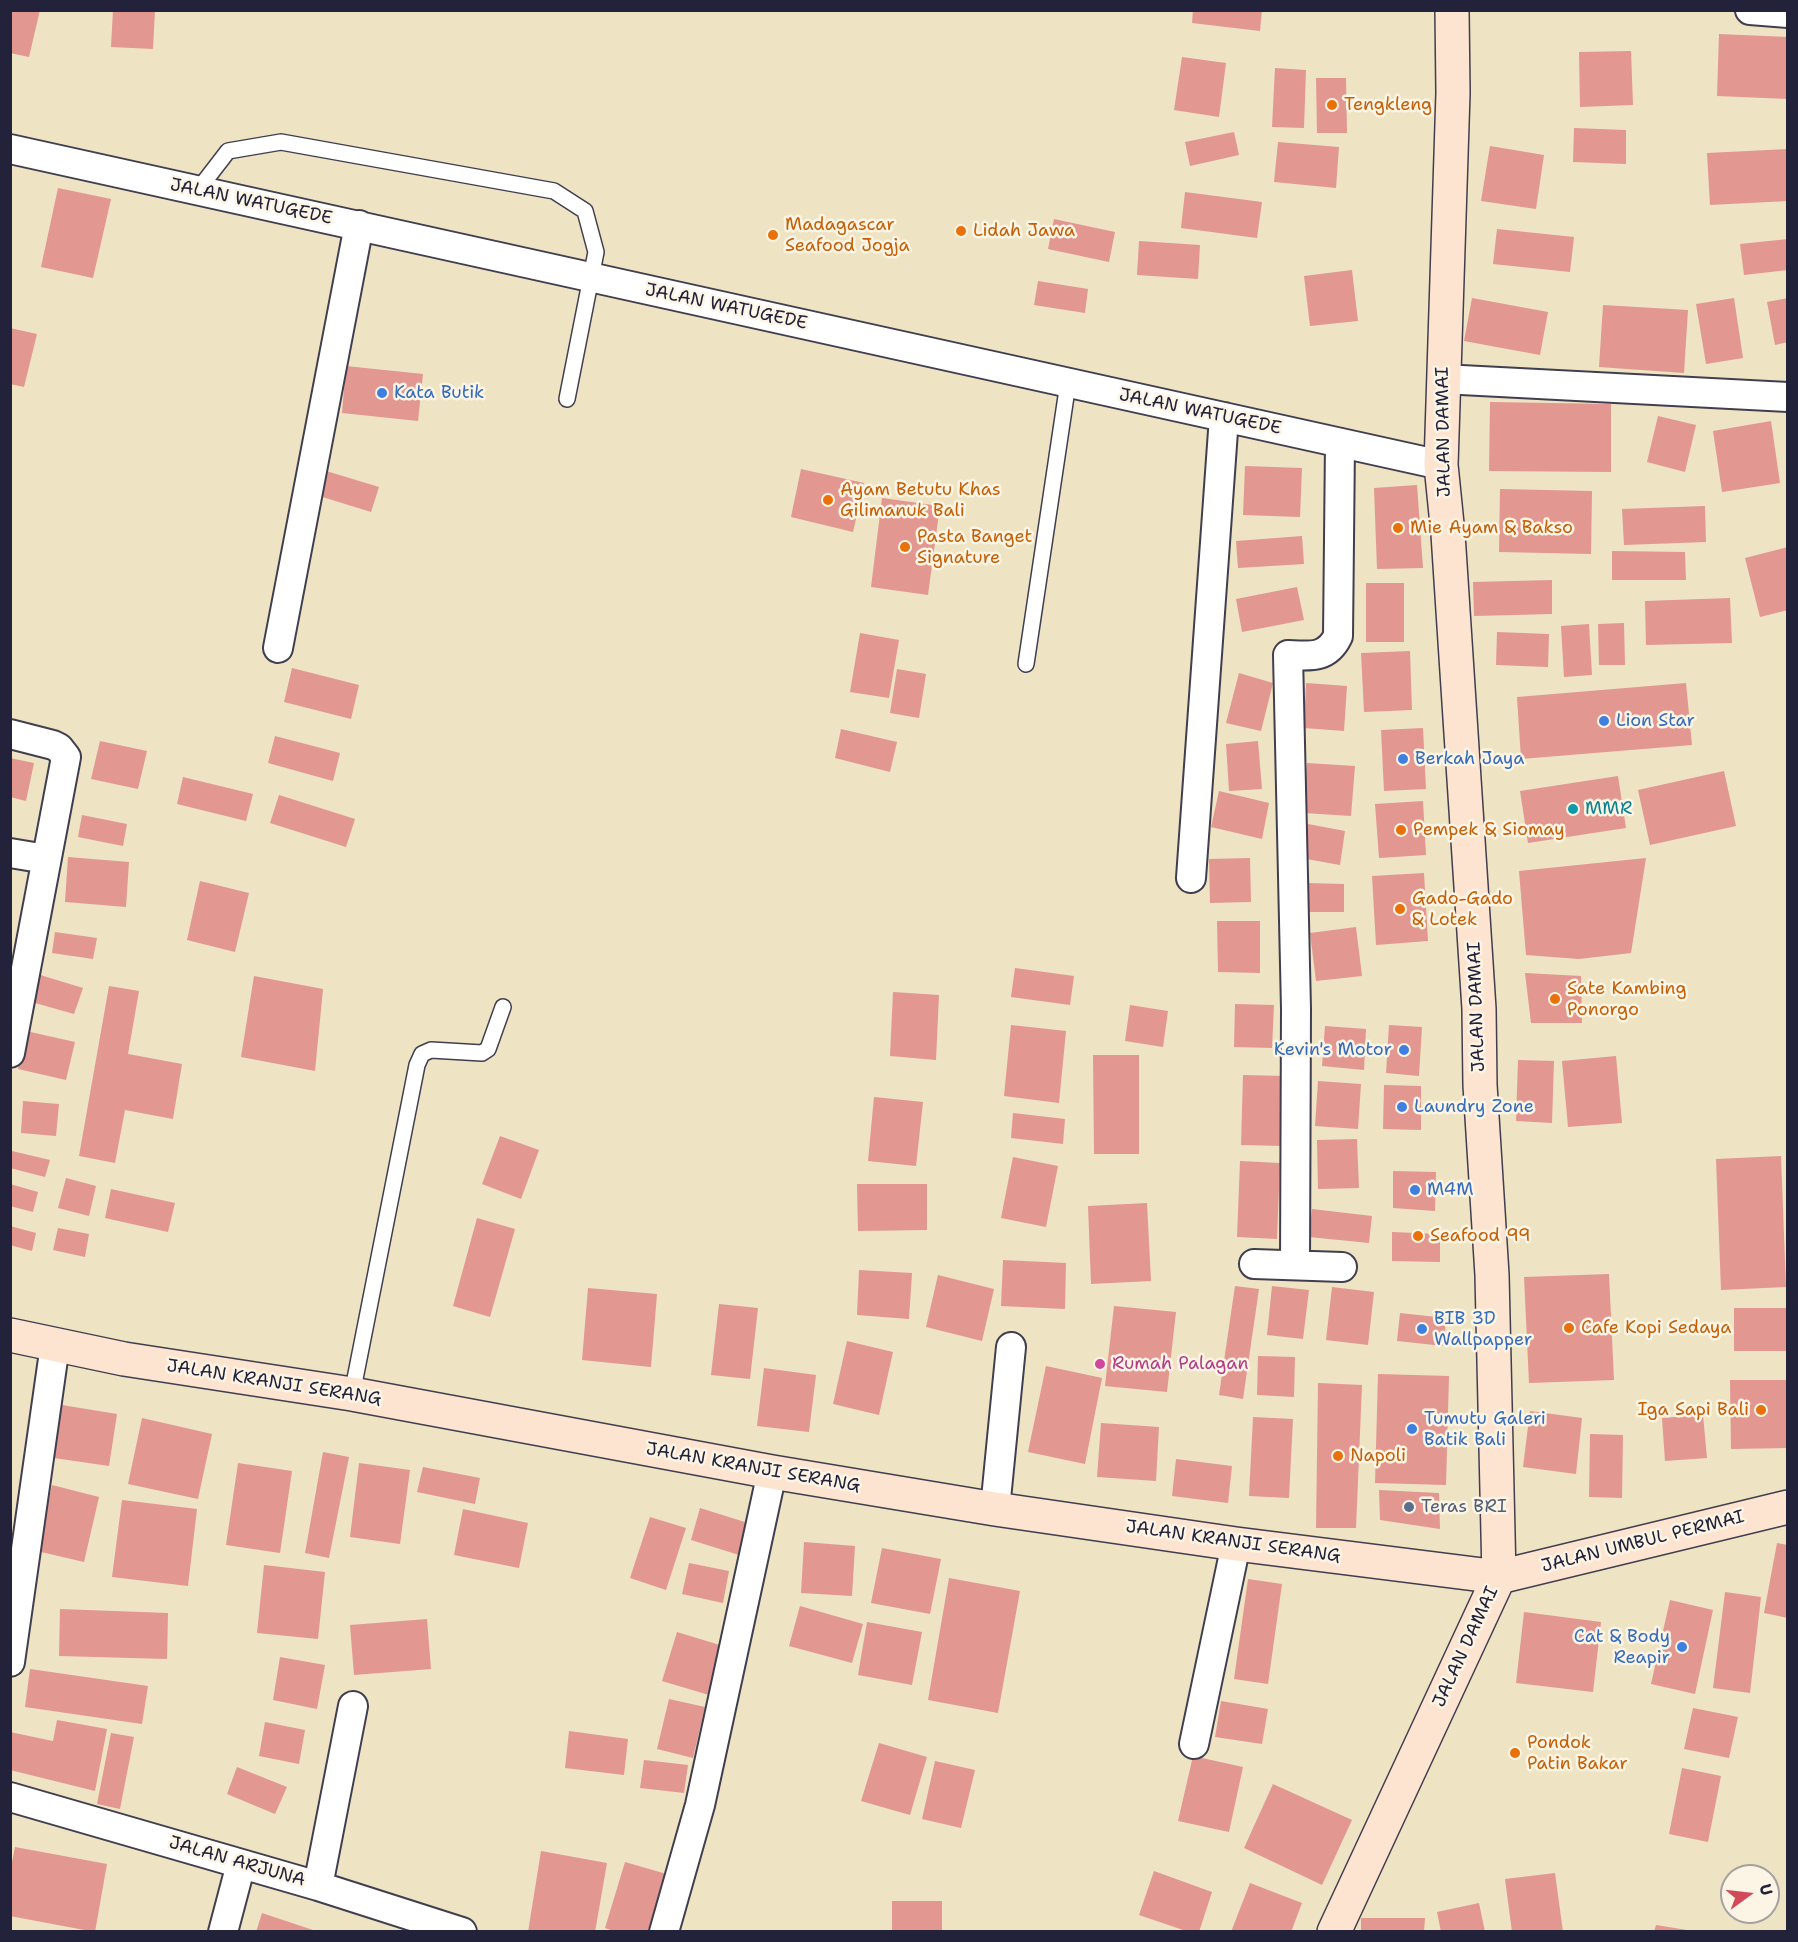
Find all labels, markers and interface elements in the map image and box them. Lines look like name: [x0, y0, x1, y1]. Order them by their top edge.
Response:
place label: Tengkleng: [1344, 94, 1432, 116]
marker: Tengkleng: [1325, 98, 1339, 112]
street label: JALAN WATUGEDE: [168, 174, 334, 230]
place label: Madagascar Seafood Jogja: [785, 214, 910, 256]
place label: Lidah Jawa: [973, 220, 1075, 242]
marker: Lidah Jawa: [954, 224, 968, 238]
marker: Madagascar Seafood Jogja: [766, 228, 780, 242]
street label: JALAN WATUGEDE: [643, 279, 809, 335]
street label: JALAN DAMAI: [1432, 367, 1456, 497]
place label: Kata Butik: [394, 382, 484, 404]
street label: JALAN WATUGEDE: [1117, 384, 1283, 440]
marker: Kata Butik: [375, 386, 389, 400]
place label: Ayam Betutu Khas Gilimanuk Bali: [840, 479, 1001, 522]
marker: Ayam Betutu Khas Gilimanuk Bali: [821, 493, 835, 507]
place label: Mie Ayam & Bakso: [1410, 517, 1573, 539]
marker: Mie Ayam & Bakso: [1391, 521, 1405, 535]
place label: Pasta Banget Signature: [917, 526, 1032, 568]
marker: Pasta Banget Signature: [898, 540, 912, 554]
place label: Lion Star: [1616, 710, 1695, 732]
marker: Lion Star: [1597, 714, 1611, 728]
place label: Berkah Jaya: [1415, 748, 1524, 770]
marker: Berkah Jaya: [1396, 752, 1410, 766]
place label: MMR: [1585, 798, 1632, 820]
marker: MMR: [1566, 802, 1580, 816]
place label: Pempek & Siomay: [1413, 819, 1565, 841]
marker: Pempek & Siomay: [1394, 823, 1408, 837]
place label: Gado-Gado & Lotek: [1412, 888, 1513, 930]
marker: Gado-Gado & Lotek: [1393, 902, 1407, 916]
street label: JALAN DAMAI: [1464, 941, 1490, 1073]
place label: Sate Kambing Ponorgo: [1567, 978, 1686, 1020]
marker: Sate Kambing Ponorgo: [1548, 992, 1562, 1006]
place label: Kevin's Motor: [1274, 1039, 1392, 1061]
marker: Kevin's Motor: [1397, 1043, 1411, 1057]
place label: Laundry Zone: [1414, 1096, 1534, 1118]
marker: Laundry Zone: [1395, 1100, 1409, 1114]
place label: M4M: [1427, 1179, 1473, 1201]
marker: M4M: [1408, 1183, 1422, 1197]
place label: Seafood 99: [1430, 1225, 1531, 1247]
marker: Seafood 99: [1411, 1229, 1425, 1243]
place label: BIB 3D Wallpapper: [1434, 1308, 1532, 1350]
place label: Cafe Kopi Sedaya: [1581, 1317, 1731, 1339]
marker: Cafe Kopi Sedaya: [1562, 1321, 1576, 1335]
marker: BIB 3D Wallpapper: [1415, 1322, 1429, 1336]
place label: Rumah Palagan: [1112, 1353, 1249, 1375]
street label: JALAN KRANJI SERANG: [165, 1355, 383, 1411]
marker: Rumah Palagan: [1093, 1357, 1107, 1371]
place label: Iga Sapi Bali: [1637, 1399, 1749, 1421]
marker: Iga Sapi Bali: [1754, 1403, 1768, 1417]
place label: Tumutu Galeri Batik Bali: [1424, 1408, 1546, 1450]
marker: Tumutu Galeri Batik Bali: [1405, 1422, 1419, 1436]
street label: JALAN KRANJI SERANG: [644, 1439, 862, 1497]
place label: Napoli: [1350, 1445, 1406, 1467]
marker: Napoli: [1331, 1449, 1345, 1463]
place label: Teras BRI: [1421, 1496, 1507, 1518]
marker: Teras BRI: [1402, 1500, 1416, 1514]
street label: JALAN UMBUL PERMAI: [1539, 1506, 1747, 1578]
street label: JALAN KRANJI SERANG: [1124, 1516, 1342, 1568]
street label: JALAN DAMAI: [1429, 1583, 1503, 1711]
place label: Cat & Body Reapir: [1574, 1626, 1670, 1668]
marker: Cat & Body Reapir: [1675, 1640, 1689, 1654]
place label: Pondok Patin Bakar: [1527, 1732, 1628, 1774]
marker: Pondok Patin Bakar: [1508, 1746, 1522, 1760]
street label: JALAN ARJUNA: [166, 1832, 308, 1892]
north arrow: [1720, 1864, 1780, 1924]
text: U: [1754, 1882, 1777, 1898]

